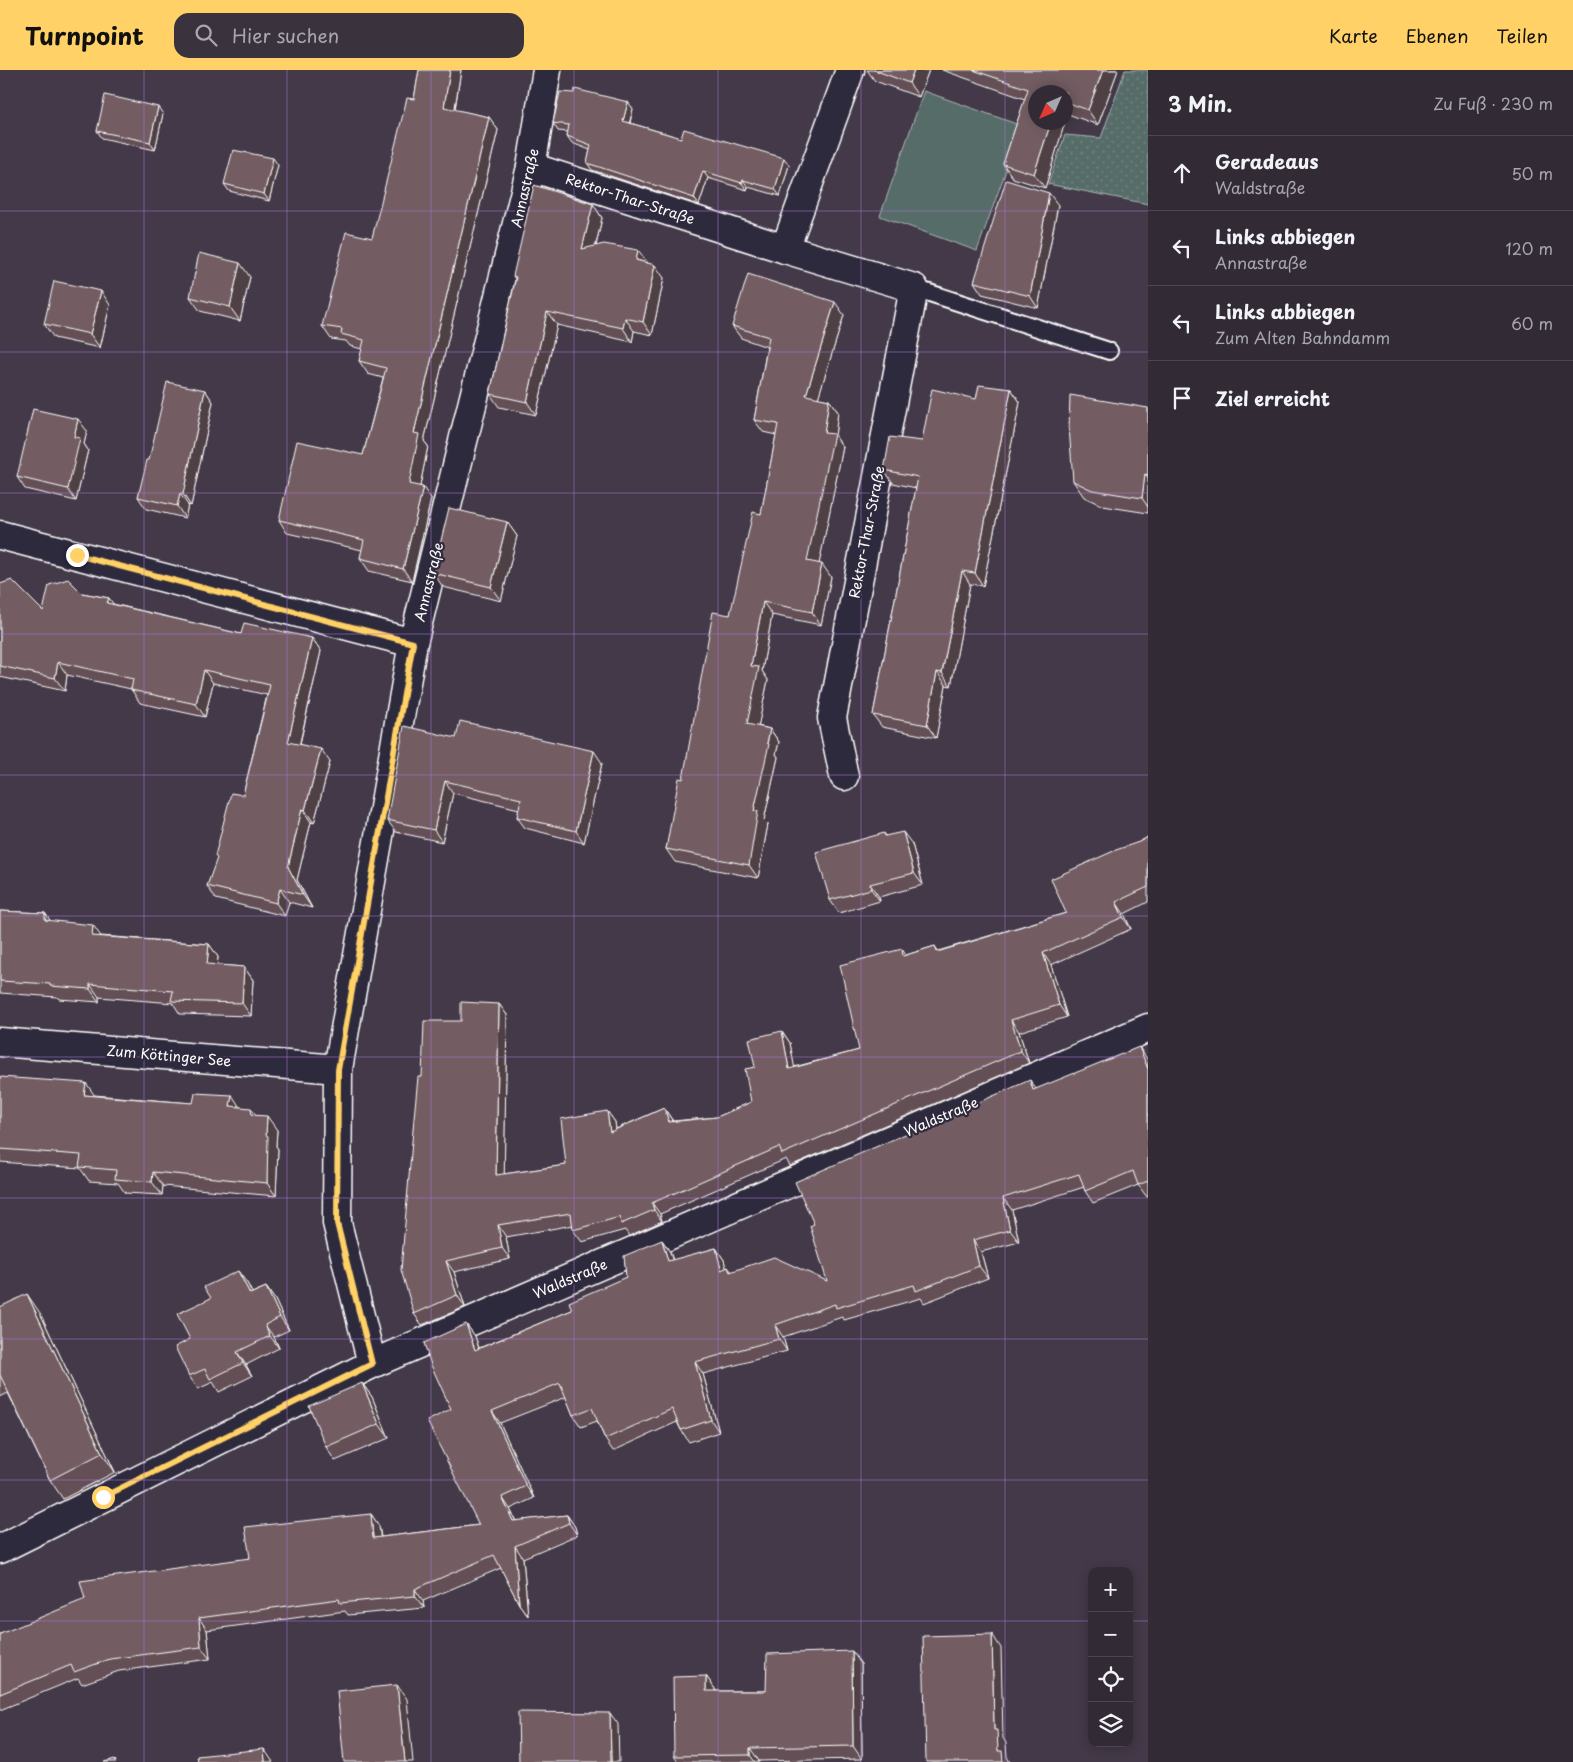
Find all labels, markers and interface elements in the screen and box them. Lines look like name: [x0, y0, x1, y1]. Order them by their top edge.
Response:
search box: [174, 13, 524, 58]
text: Turnpoint: [25, 17, 144, 53]
icon: search: [192, 21, 220, 49]
text: Hier suchen: [232, 21, 339, 49]
text: Karte: [1329, 22, 1378, 49]
text: Ebenen: [1406, 22, 1469, 49]
text: Teilen: [1497, 22, 1548, 49]
north arrow: [1028, 85, 1073, 130]
text: 3 Min.: [1168, 87, 1232, 119]
text: Zu Fuß · 230 m: [1433, 91, 1553, 115]
street label: Annastraße: [505, 146, 544, 230]
text: Geradeaus: [1215, 147, 1319, 175]
icon: ahead: [1168, 159, 1196, 187]
text: 50 m: [1512, 161, 1553, 185]
street label: Rektor-Thar-Straße: [563, 168, 697, 229]
text: Waldstraße: [1215, 175, 1305, 199]
text: Links abbiegen: [1215, 222, 1355, 250]
icon: left: [1168, 234, 1196, 262]
text: 120 m: [1506, 236, 1553, 260]
text: Annastraße: [1215, 250, 1307, 274]
text: Links abbiegen: [1215, 297, 1355, 325]
icon: left: [1168, 309, 1196, 337]
text: 60 m: [1511, 311, 1553, 335]
text: Zum Alten Bahndamm: [1215, 325, 1390, 349]
icon: arrive: [1168, 384, 1196, 412]
text: Ziel erreicht: [1215, 384, 1330, 412]
street label: Rektor-Thar-Straße: [843, 464, 890, 600]
street label: Annastraße: [409, 540, 448, 624]
route end: [66, 544, 89, 567]
street label: Zum Köttinger See: [106, 1040, 232, 1071]
street label: Waldstraße: [900, 1091, 981, 1142]
street label: Waldstraße: [529, 1253, 610, 1304]
route start: [92, 1486, 115, 1509]
map controls: [1088, 1567, 1133, 1747]
button: +: [1088, 1567, 1133, 1612]
button: −: [1088, 1612, 1133, 1657]
button: locate: [1088, 1657, 1133, 1702]
button: layers: [1088, 1702, 1133, 1747]

